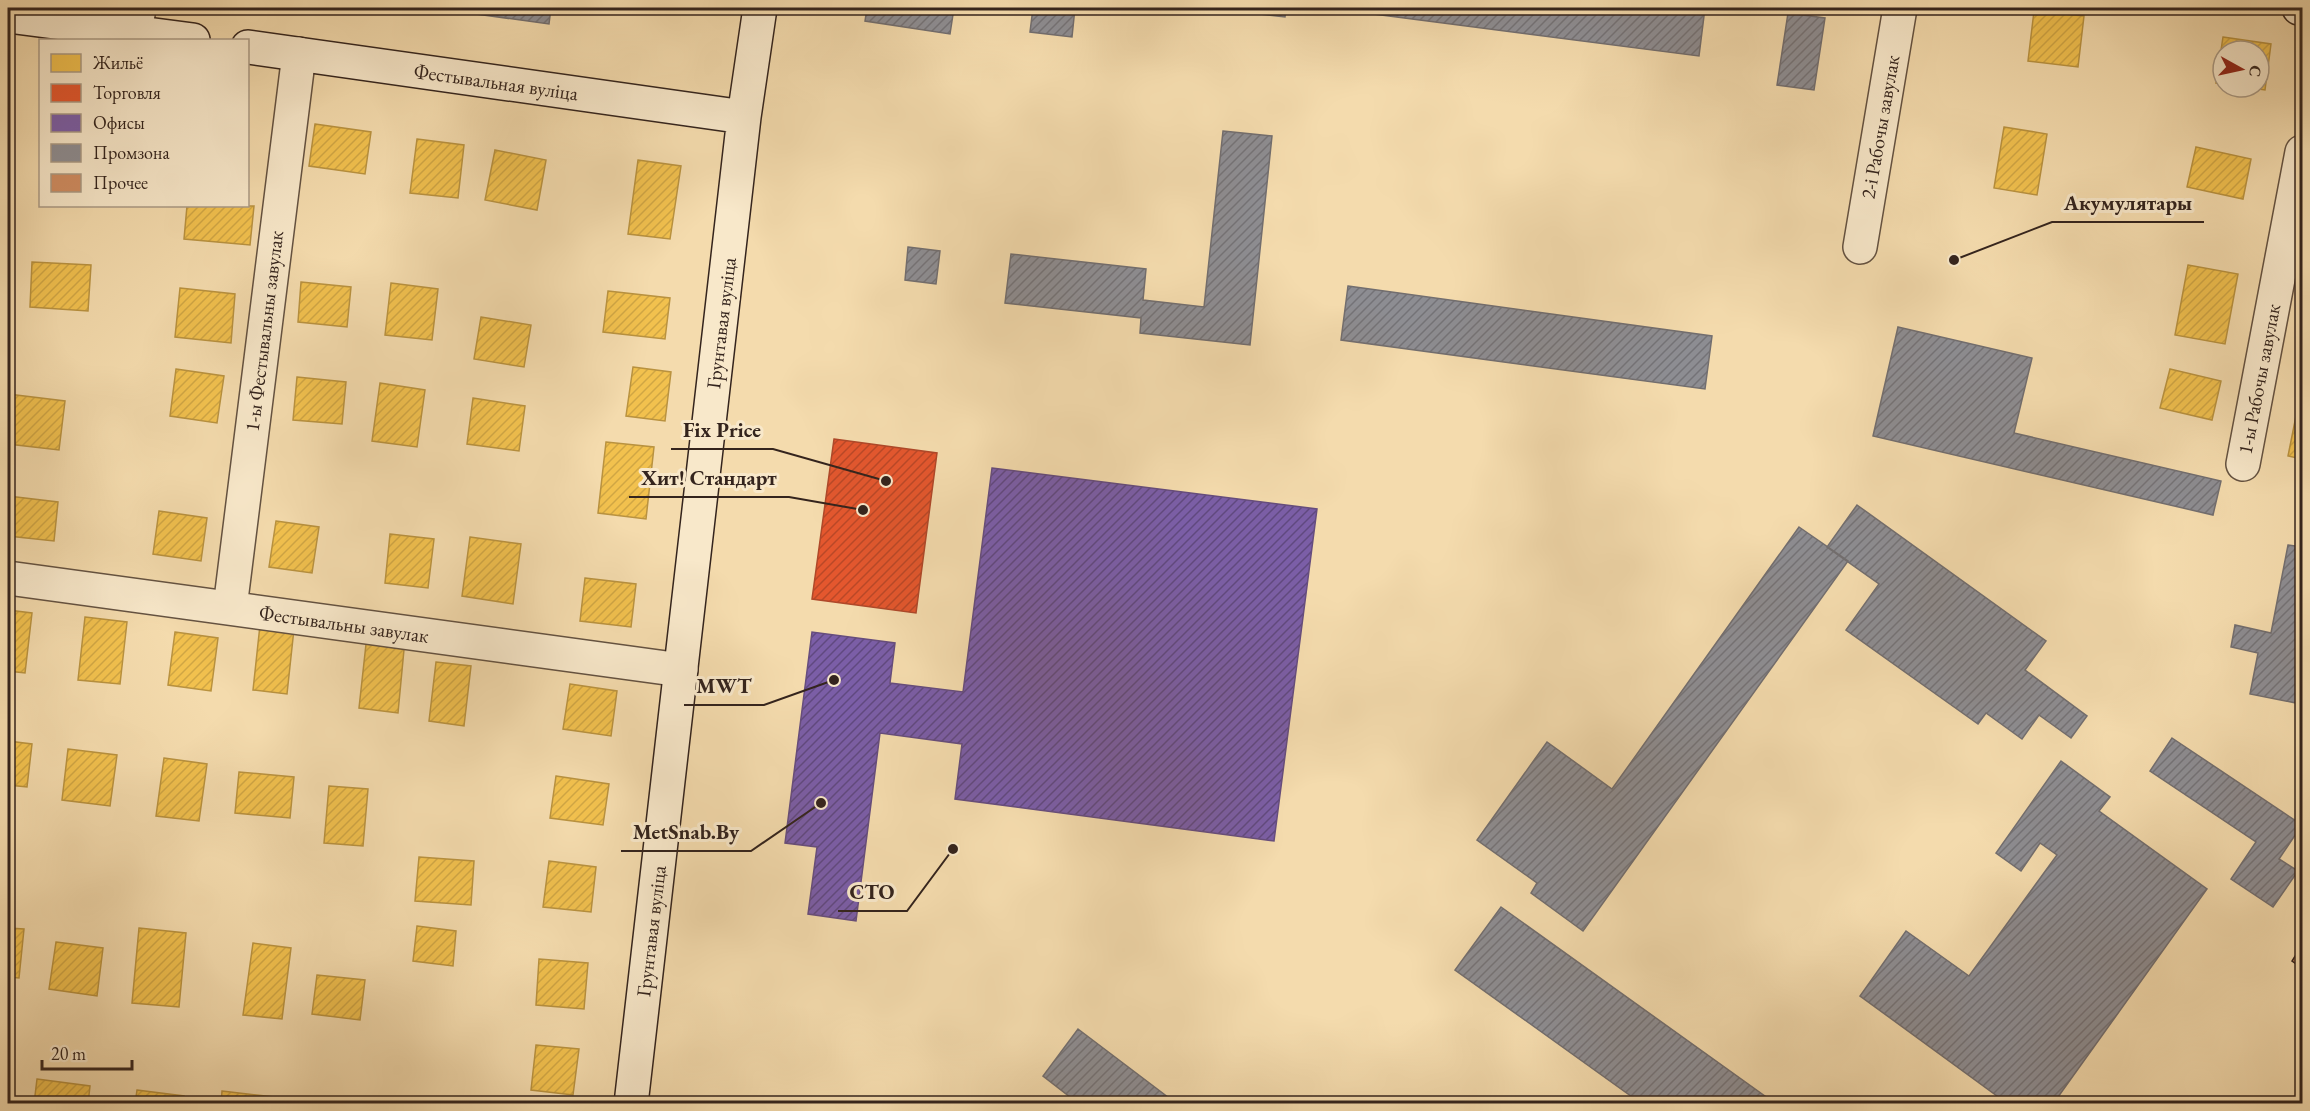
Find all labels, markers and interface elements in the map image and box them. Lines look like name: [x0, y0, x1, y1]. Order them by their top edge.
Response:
legend: [39, 39, 249, 207]
north arrow: [2211, 39, 2271, 99]
text: Жильё: [92, 51, 143, 74]
street label: 2-і Рабочы завулак: [1855, 53, 1906, 201]
street label: Фестывальная вуліца: [412, 58, 580, 106]
text: С: [2244, 64, 2267, 78]
text: Торговля: [93, 81, 161, 104]
text: Офисы: [93, 111, 145, 134]
text: Промзона: [93, 141, 170, 164]
text: Прочее: [93, 171, 148, 194]
callout: Акумулятары: [2052, 183, 2204, 222]
text: Акумулятары: [2063, 189, 2192, 216]
street label: 1-ы Фестывальны завулак: [239, 229, 289, 433]
street label: Грунтавая вуліца: [700, 256, 742, 390]
street label: 1-ы Рабочы завулак: [2232, 301, 2286, 456]
callout: Fix Price: [671, 410, 773, 449]
text: Fix Price: [683, 416, 761, 443]
callout: Хит! Стандарт: [629, 458, 789, 497]
text: Хит! Стандарт: [640, 464, 777, 491]
street label: Фестывальны завулак: [257, 599, 431, 649]
callout: MWT: [684, 666, 764, 705]
text: MWT: [696, 672, 752, 699]
callout: MetSnab.By: [621, 812, 751, 851]
text: MetSnab.By: [633, 818, 740, 845]
street label: Грунтавая вуліца: [630, 864, 672, 998]
callout: СТО: [838, 872, 907, 911]
text: СТО: [849, 878, 895, 905]
scale bar: [42, 1033, 132, 1071]
text: 20 m: [51, 1042, 86, 1065]

